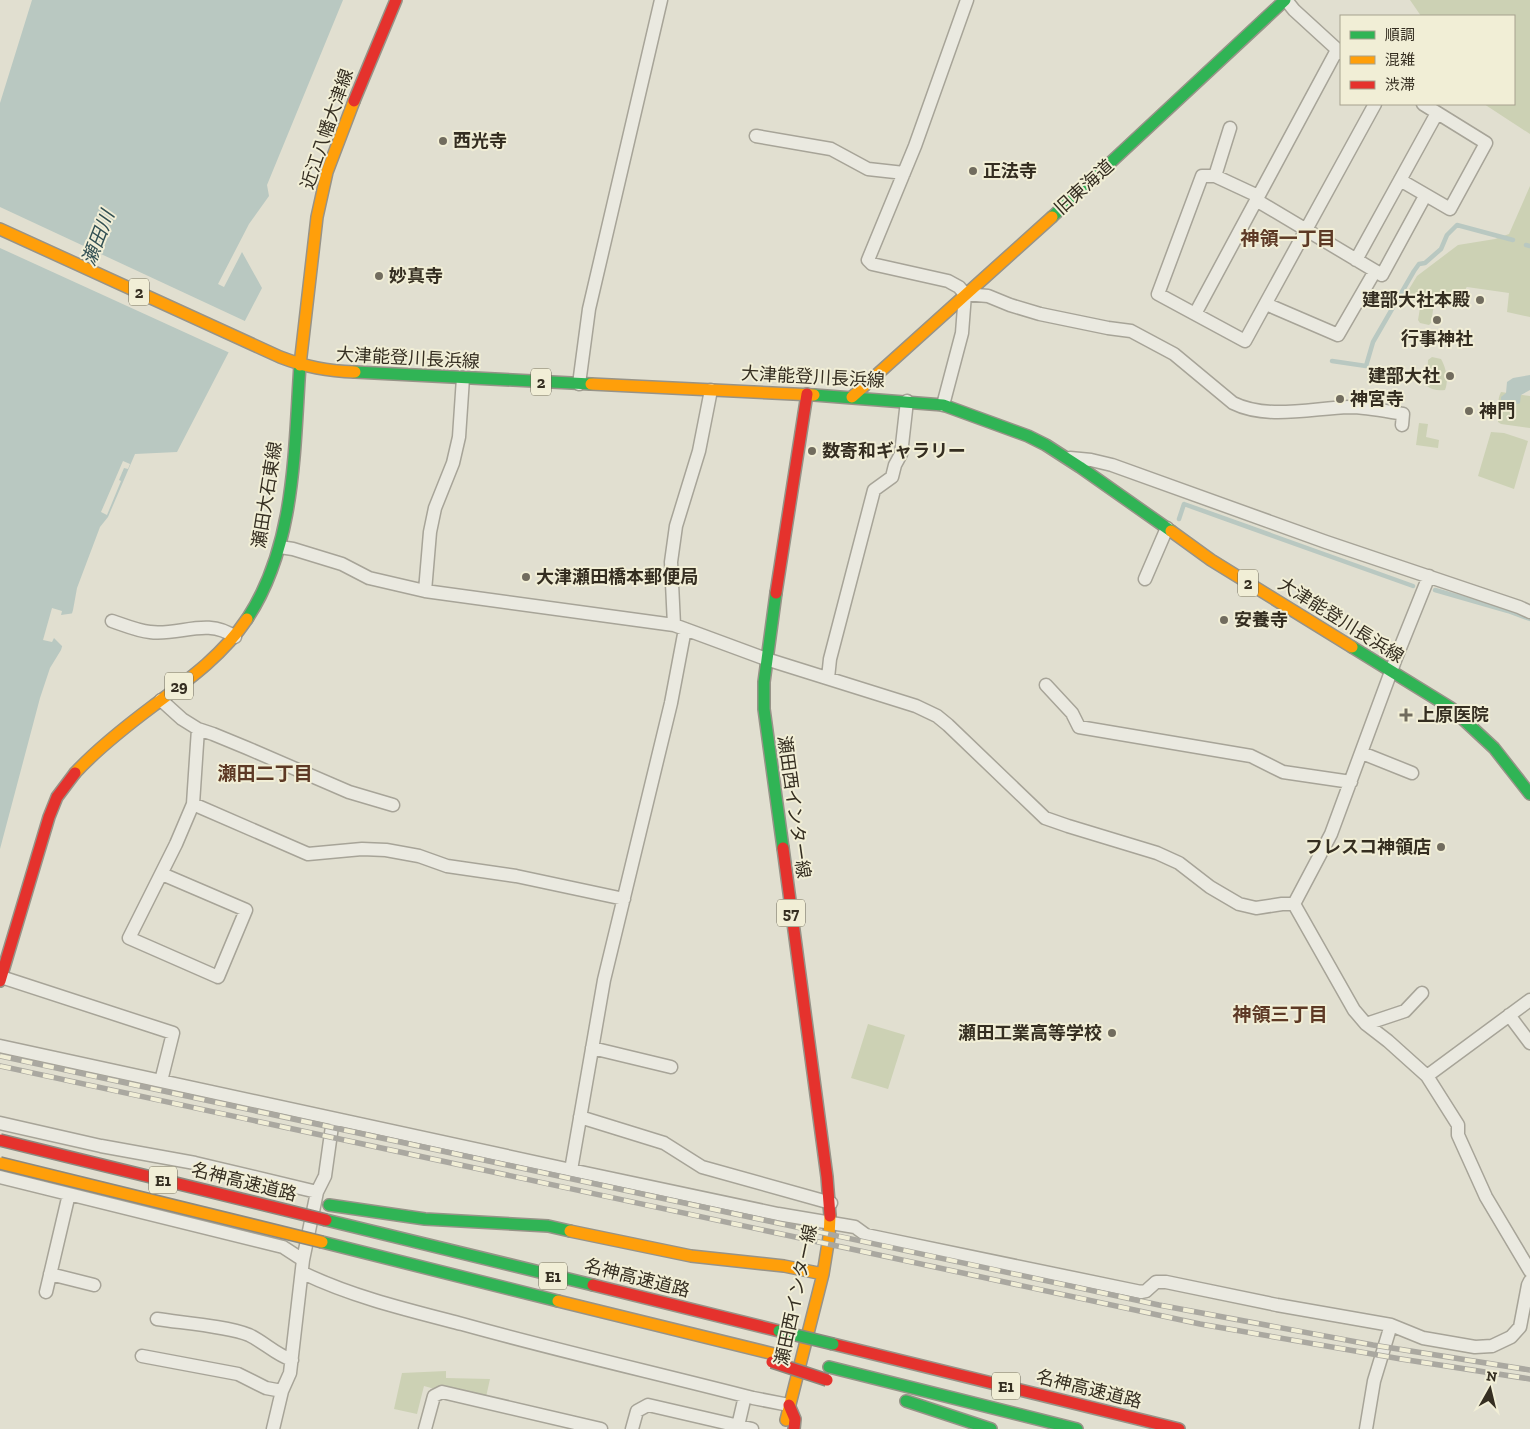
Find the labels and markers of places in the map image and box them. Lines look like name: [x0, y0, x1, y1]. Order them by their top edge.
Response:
place label: 西光寺: [453, 130, 507, 152]
marker: 西光寺: [437, 135, 449, 147]
place label: 正法寺: [983, 160, 1037, 182]
marker: 正法寺: [967, 165, 979, 177]
place label: 妙真寺: [389, 265, 443, 287]
marker: 妙真寺: [373, 270, 385, 282]
place label: 建部大社本殿: [1362, 289, 1470, 311]
marker: 建部大社本殿: [1474, 294, 1486, 306]
marker: 行事神社: [1431, 314, 1443, 326]
place label: 行事神社: [1401, 328, 1473, 350]
place label: 建部大社: [1368, 365, 1440, 387]
marker: 建部大社: [1444, 370, 1456, 382]
place label: 神宮寺: [1350, 388, 1404, 410]
marker: 神宮寺: [1334, 393, 1346, 405]
place label: 神門: [1479, 400, 1515, 422]
marker: 神門: [1463, 405, 1475, 417]
place label: 数寄和ギャラリー: [822, 440, 966, 462]
marker: 数寄和ギャラリー: [806, 445, 818, 457]
place label: 大津瀬田橋本郵便局: [536, 566, 698, 588]
marker: 大津瀬田橋本郵便局: [520, 571, 532, 583]
place label: 安養寺: [1234, 609, 1288, 631]
marker: 安養寺: [1218, 614, 1230, 626]
place label: 上原医院: [1417, 704, 1489, 726]
marker: 上原医院: [1399, 708, 1413, 722]
place label: フレスコ神領店: [1305, 836, 1431, 858]
marker: フレスコ神領店: [1435, 841, 1447, 853]
place label: 瀬田工業高等学校: [958, 1022, 1102, 1044]
marker: 瀬田工業高等学校: [1106, 1027, 1118, 1039]

